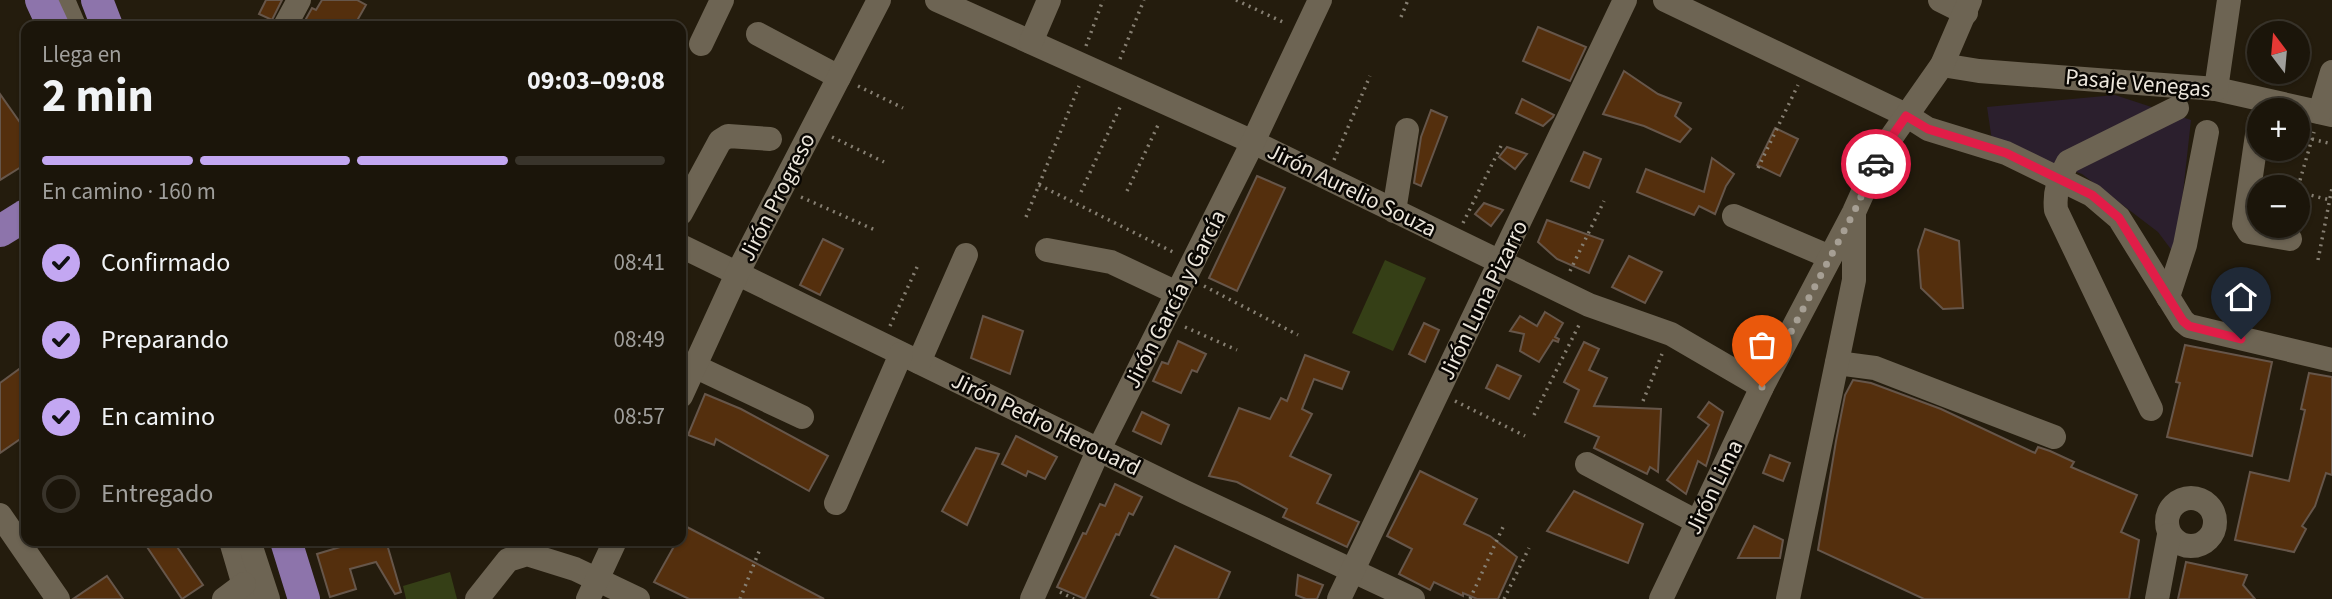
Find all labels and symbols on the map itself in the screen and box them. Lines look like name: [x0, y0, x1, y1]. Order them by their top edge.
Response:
north arrow: [2247, 21, 2310, 84]
street label: Pasaje Venegas: [2064, 60, 2212, 106]
street label: Jirón Progreso: [730, 127, 824, 267]
courier: [1841, 129, 1911, 199]
street label: Jirón Aurelio Souza: [1262, 135, 1442, 245]
street label: Jirón García y García: [1116, 204, 1234, 394]
street label: Jirón Luna Pizarro: [1430, 215, 1536, 385]
pin: [2211, 267, 2271, 339]
pin: [1732, 315, 1792, 387]
street label: Jirón Pedro Herouard: [946, 364, 1146, 484]
street label: Jirón Lima: [1677, 434, 1751, 540]

